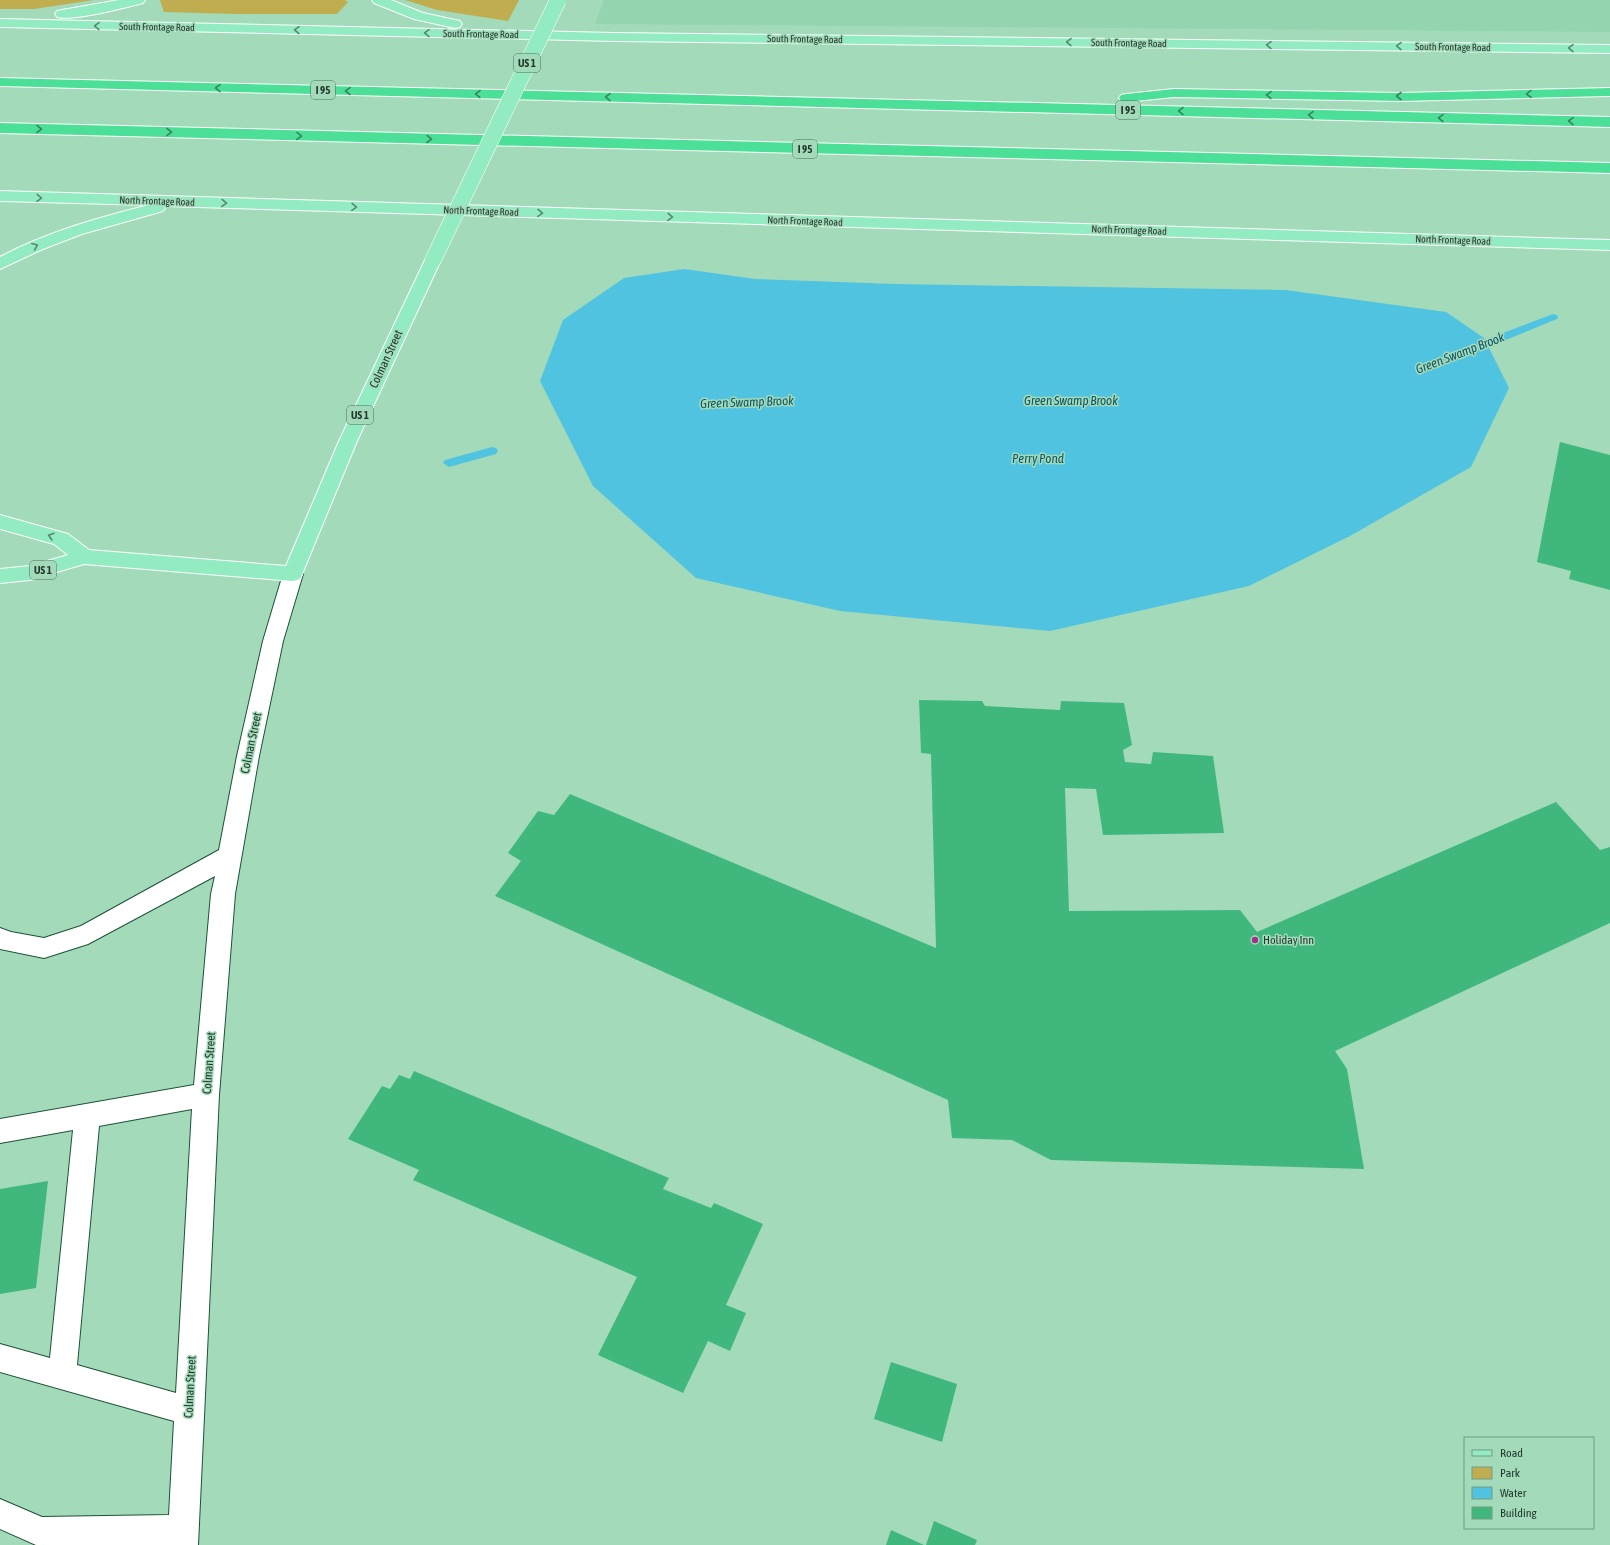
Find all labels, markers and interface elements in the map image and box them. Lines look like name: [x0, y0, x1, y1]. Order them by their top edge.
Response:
street label: South Frontage Road: [119, 21, 195, 33]
one-way arrow: [94, 22, 100, 30]
one-way arrow: [294, 26, 300, 35]
street label: South Frontage Road: [443, 28, 519, 40]
one-way arrow: [424, 29, 430, 38]
street label: South Frontage Road: [767, 33, 843, 45]
street label: South Frontage Road: [1091, 37, 1167, 49]
one-way arrow: [1066, 38, 1072, 46]
one-way arrow: [1266, 41, 1272, 49]
street label: South Frontage Road: [1415, 41, 1491, 53]
one-way arrow: [1396, 42, 1402, 50]
one-way arrow: [1568, 44, 1574, 52]
road number: US 1: [514, 54, 540, 72]
road number: I 95: [311, 81, 335, 99]
one-way arrow: [215, 83, 221, 92]
one-way arrow: [345, 87, 351, 95]
one-way arrow: [475, 90, 481, 98]
one-way arrow: [1266, 90, 1272, 99]
one-way arrow: [1526, 90, 1532, 98]
one-way arrow: [1396, 92, 1402, 100]
one-way arrow: [605, 93, 611, 102]
road number: I 95: [1116, 101, 1140, 119]
one-way arrow: [1178, 107, 1184, 115]
one-way arrow: [1308, 110, 1314, 119]
one-way arrow: [1438, 114, 1444, 122]
one-way arrow: [1568, 117, 1574, 125]
one-way arrow: [36, 125, 42, 133]
one-way arrow: [166, 128, 172, 137]
one-way arrow: [296, 132, 302, 140]
one-way arrow: [426, 135, 432, 143]
road number: I 95: [793, 140, 817, 158]
one-way arrow: [36, 193, 42, 202]
street label: North Frontage Road: [119, 194, 195, 208]
one-way arrow: [221, 199, 227, 207]
one-way arrow: [351, 203, 357, 211]
street label: North Frontage Road: [443, 204, 519, 218]
one-way arrow: [537, 209, 543, 217]
one-way arrow: [667, 213, 673, 221]
street label: North Frontage Road: [767, 214, 843, 228]
street label: North Frontage Road: [1091, 223, 1167, 237]
street label: North Frontage Road: [1415, 233, 1491, 247]
one-way arrow: [31, 243, 38, 251]
street label: Colman Street: [367, 327, 406, 390]
water label: Green Swamp Brook: [1414, 329, 1507, 377]
water label: Green Swamp Brook: [700, 393, 794, 411]
water label: Green Swamp Brook: [1024, 393, 1118, 408]
road number: US 1: [347, 406, 373, 424]
water label: Perry Pond: [1012, 451, 1064, 466]
one-way arrow: [48, 532, 55, 541]
road number: US 1: [30, 561, 56, 579]
street label: Colman Street: [238, 711, 264, 775]
place label: Holiday Inn: [1263, 933, 1314, 947]
marker: Holiday Inn: [1250, 935, 1260, 945]
street label: Colman Street: [200, 1031, 218, 1095]
street label: Colman Street: [181, 1355, 199, 1418]
legend: [1464, 1437, 1594, 1529]
text: Road: [1500, 1446, 1523, 1460]
text: Park: [1500, 1466, 1521, 1480]
text: Water: [1500, 1486, 1527, 1500]
text: Building: [1500, 1506, 1538, 1520]

